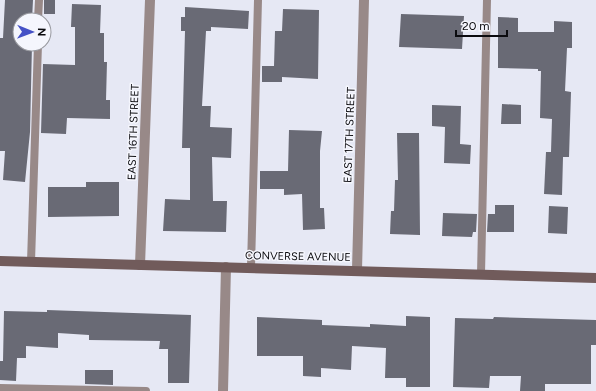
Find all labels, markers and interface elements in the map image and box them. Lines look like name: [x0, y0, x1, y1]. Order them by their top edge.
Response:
north arrow: [12, 12, 52, 52]
scale bar: [456, 12, 507, 38]
text: 20 m: [462, 19, 490, 33]
text: N: [35, 28, 48, 37]
street label: EAST 16TH STREET: [125, 84, 142, 180]
street label: EAST 17TH STREET: [341, 87, 358, 183]
street label: CONVERSE AVENUE: [245, 249, 351, 264]

